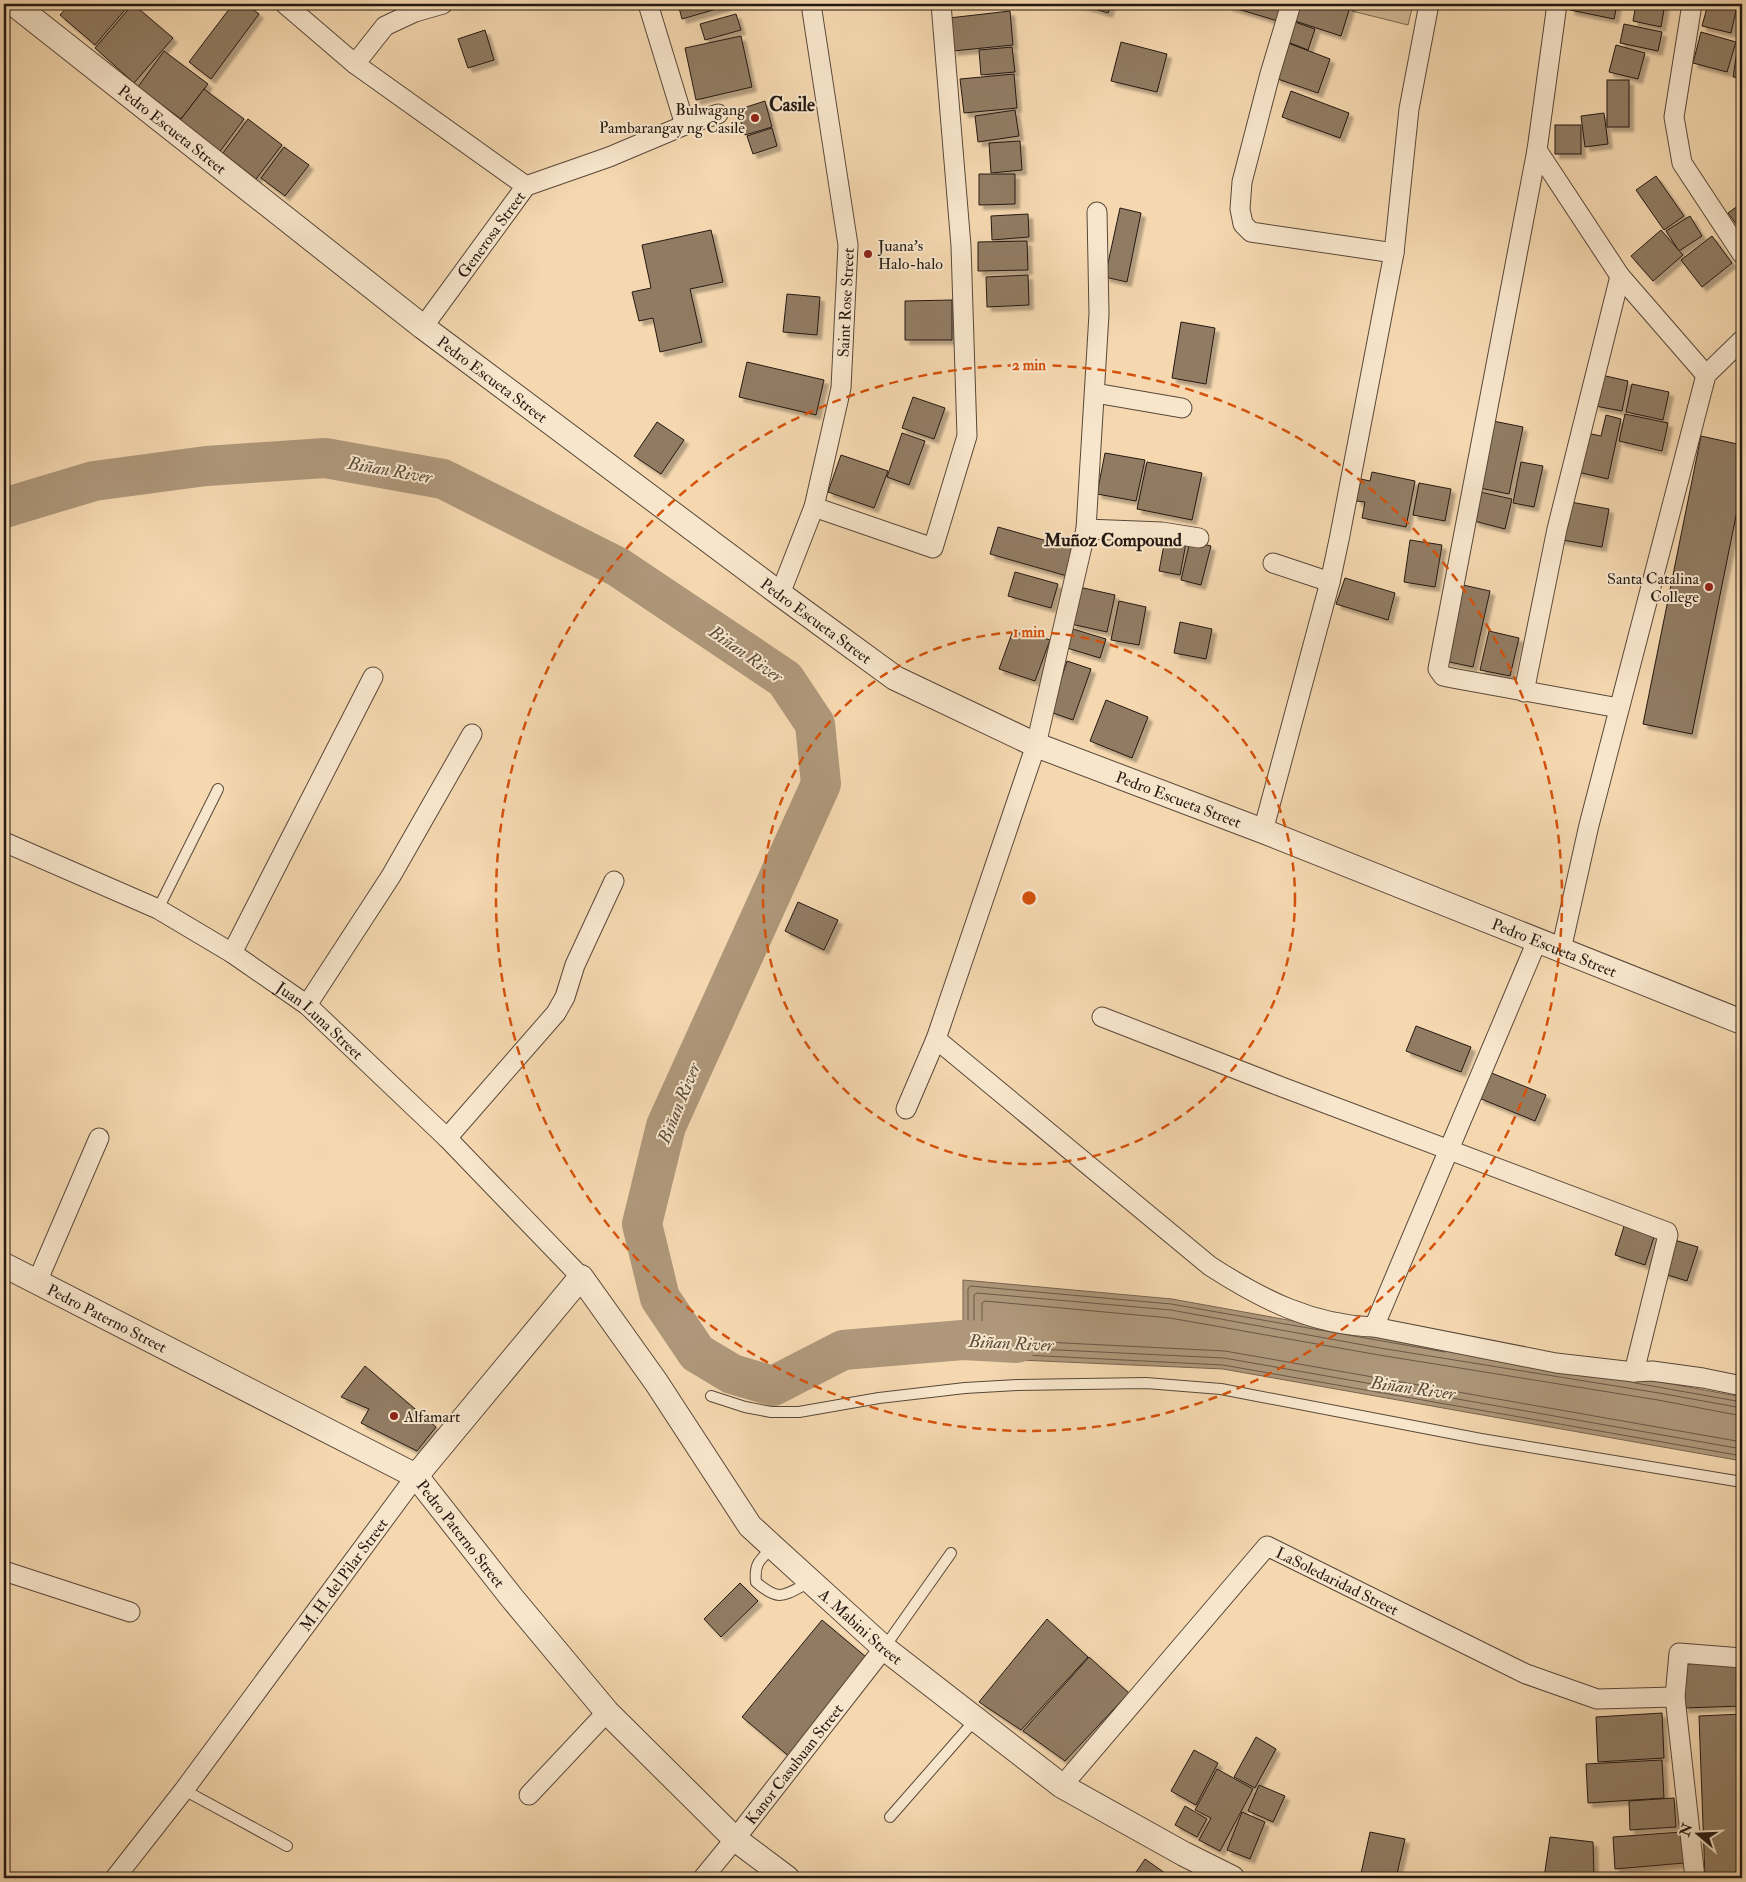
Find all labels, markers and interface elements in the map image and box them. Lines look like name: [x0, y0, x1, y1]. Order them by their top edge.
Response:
street label: Pedro Escueta Street: [114, 81, 230, 179]
district label: Casile: [769, 93, 815, 117]
place label: Bulwagang Pambarangay ng Casile: [599, 100, 746, 138]
marker: Bulwagang Pambarangay ng Casile: [749, 112, 761, 124]
street label: Generosa Street: [453, 187, 530, 282]
place label: Juana's Halo-halo: [877, 236, 943, 274]
street label: Saint Rose Street: [834, 247, 859, 358]
marker: Juana's Halo-halo: [862, 248, 874, 260]
street label: Pedro Escueta Street: [433, 332, 551, 428]
text: 2 min: [1012, 356, 1046, 375]
water label: Biñan River: [345, 452, 435, 489]
district label: Muñoz Compound: [1043, 529, 1182, 552]
place label: Santa Catalina College: [1607, 569, 1699, 607]
street label: Pedro Escueta Street: [756, 574, 875, 669]
marker: Santa Catalina College: [1703, 581, 1715, 593]
water label: Biñan River: [703, 620, 788, 689]
text: 1 min: [1013, 623, 1045, 642]
street label: Pedro Escueta Street: [1113, 767, 1244, 833]
centre of rings: [1020, 889, 1038, 907]
street label: Pedro Escueta Street: [1489, 914, 1619, 982]
street label: Juan Luna Street: [271, 977, 367, 1064]
water label: Biñan River: [652, 1058, 707, 1148]
street label: Pedro Paterno Street: [44, 1280, 170, 1358]
water label: Biñan River: [967, 1330, 1055, 1357]
water label: Biñan River: [1368, 1371, 1458, 1406]
place label: Alfamart: [403, 1407, 460, 1427]
marker: Alfamart: [388, 1410, 400, 1422]
street label: Pedro Paterno Street: [412, 1476, 509, 1592]
street label: M. H. del Pilar Street: [296, 1514, 393, 1635]
street label: LaSoledaridad Street: [1272, 1543, 1401, 1620]
street label: A. Mabini Street: [814, 1584, 906, 1669]
street label: Kanor Casubuan Street: [741, 1700, 848, 1829]
north arrow: [1674, 1810, 1724, 1860]
text: N: [1676, 1821, 1696, 1840]

